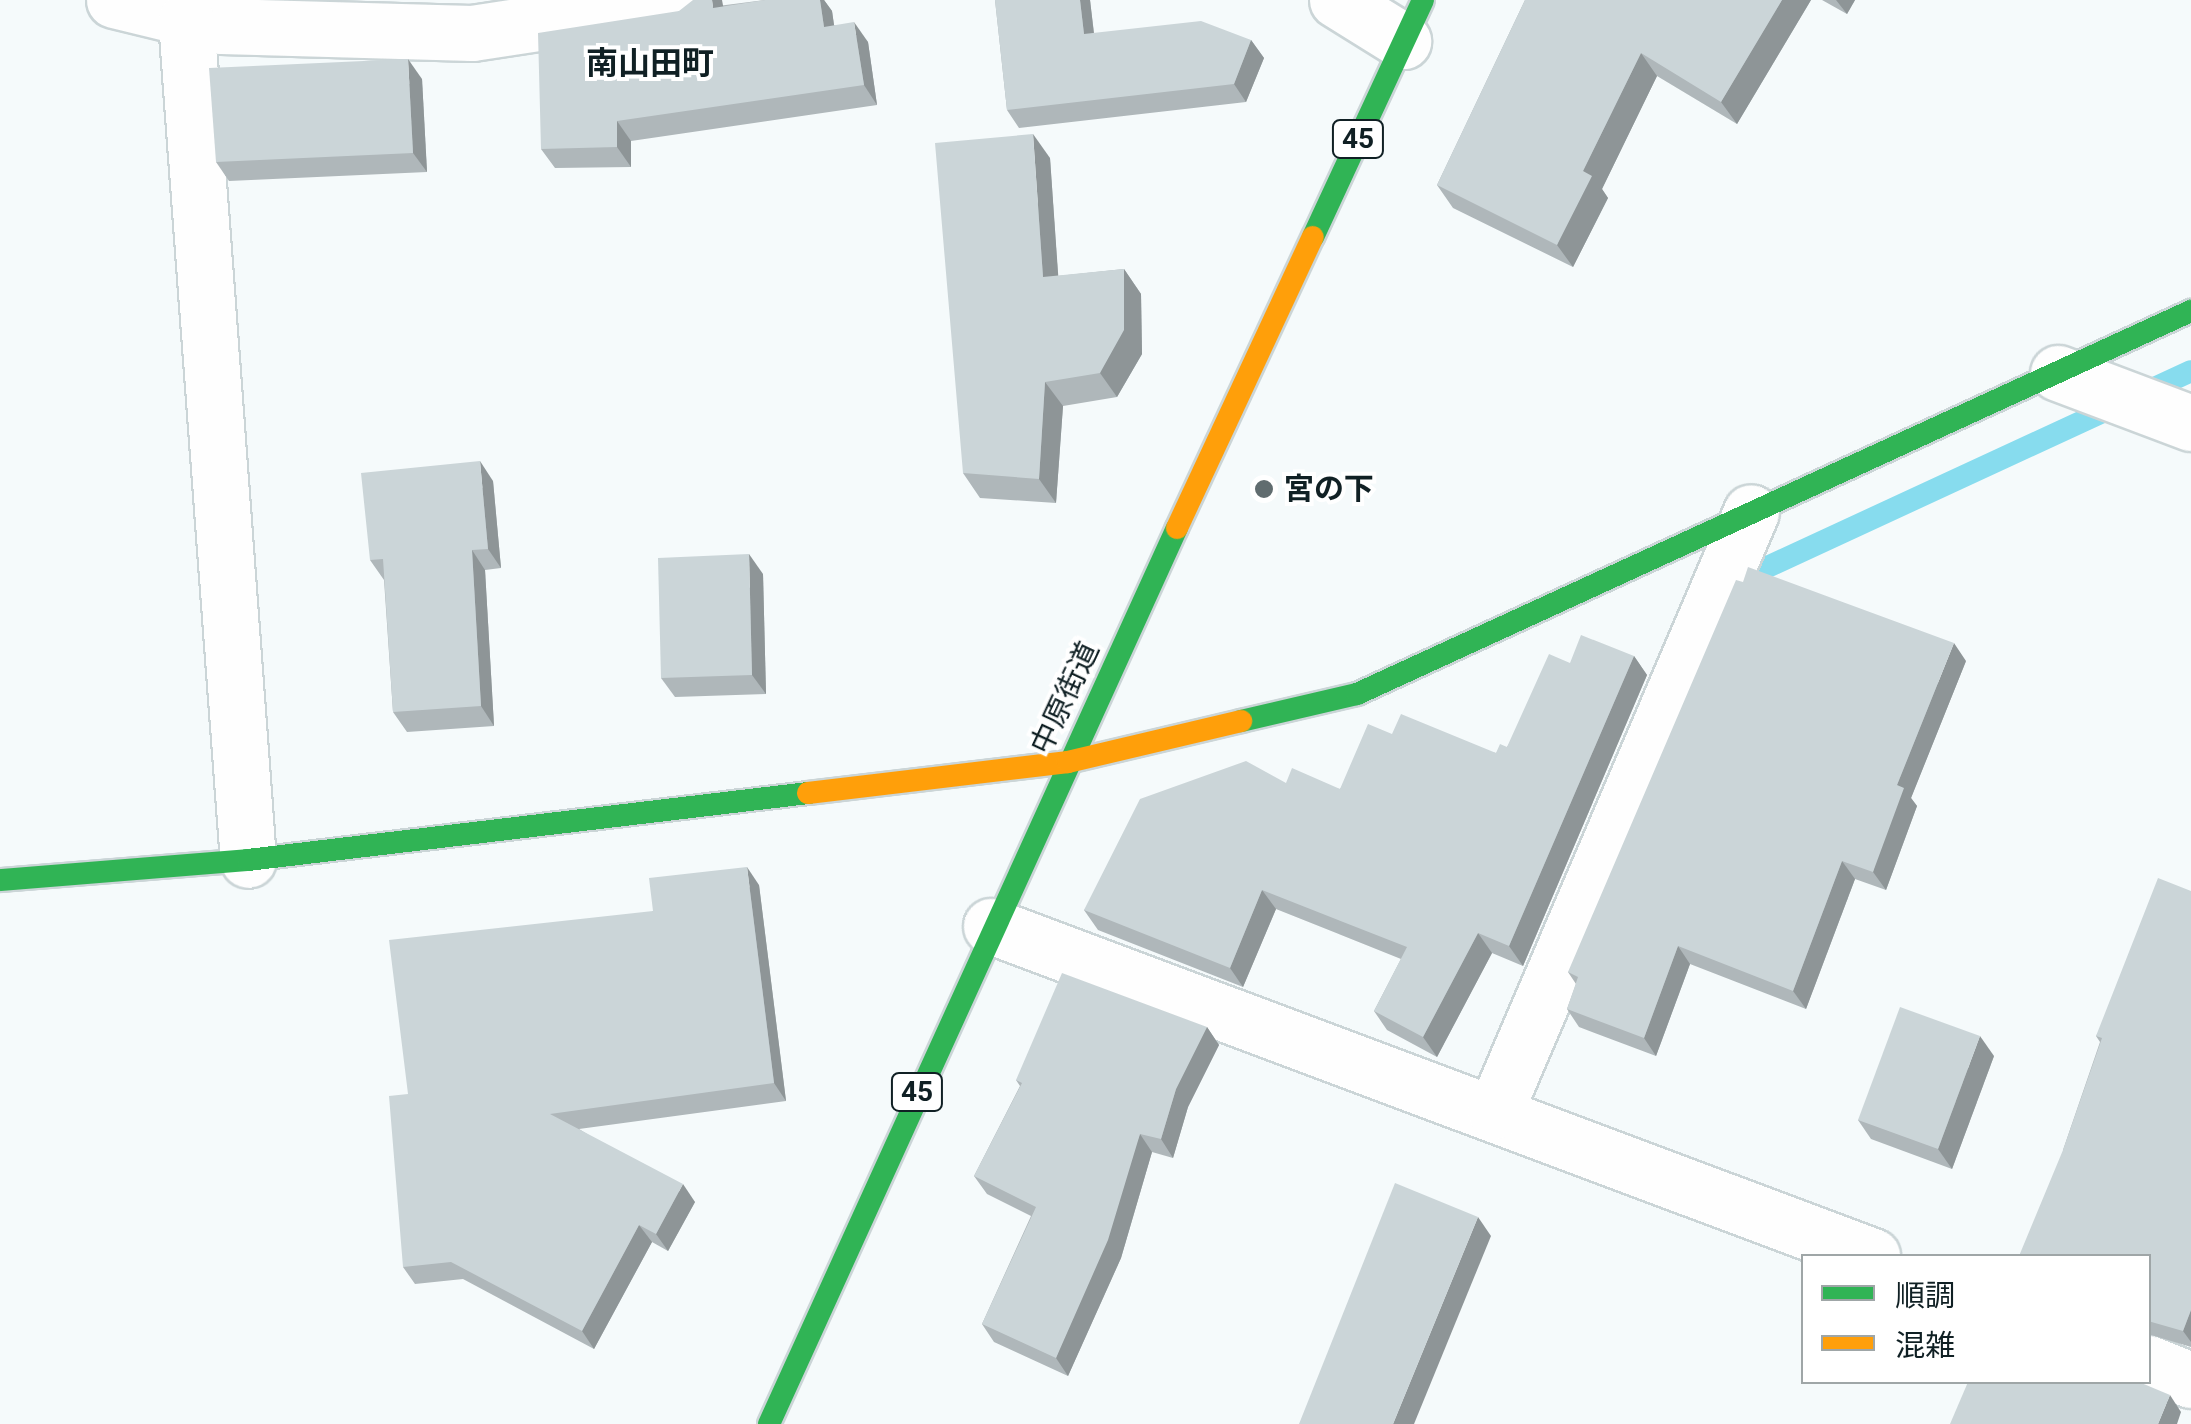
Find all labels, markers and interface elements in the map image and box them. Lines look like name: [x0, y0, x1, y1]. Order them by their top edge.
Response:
district label: 南山田町: [586, 44, 714, 82]
road number: 45: [1330, 116, 1386, 162]
place label: 宮の下: [1284, 471, 1374, 507]
marker: 宮の下: [1253, 478, 1275, 500]
street label: 中原街道: [1023, 636, 1107, 760]
road number: 45: [890, 1069, 944, 1115]
legend: [1801, 1254, 2151, 1384]
text: 順調: [1895, 1278, 1955, 1313]
text: 混雑: [1895, 1328, 1955, 1363]

